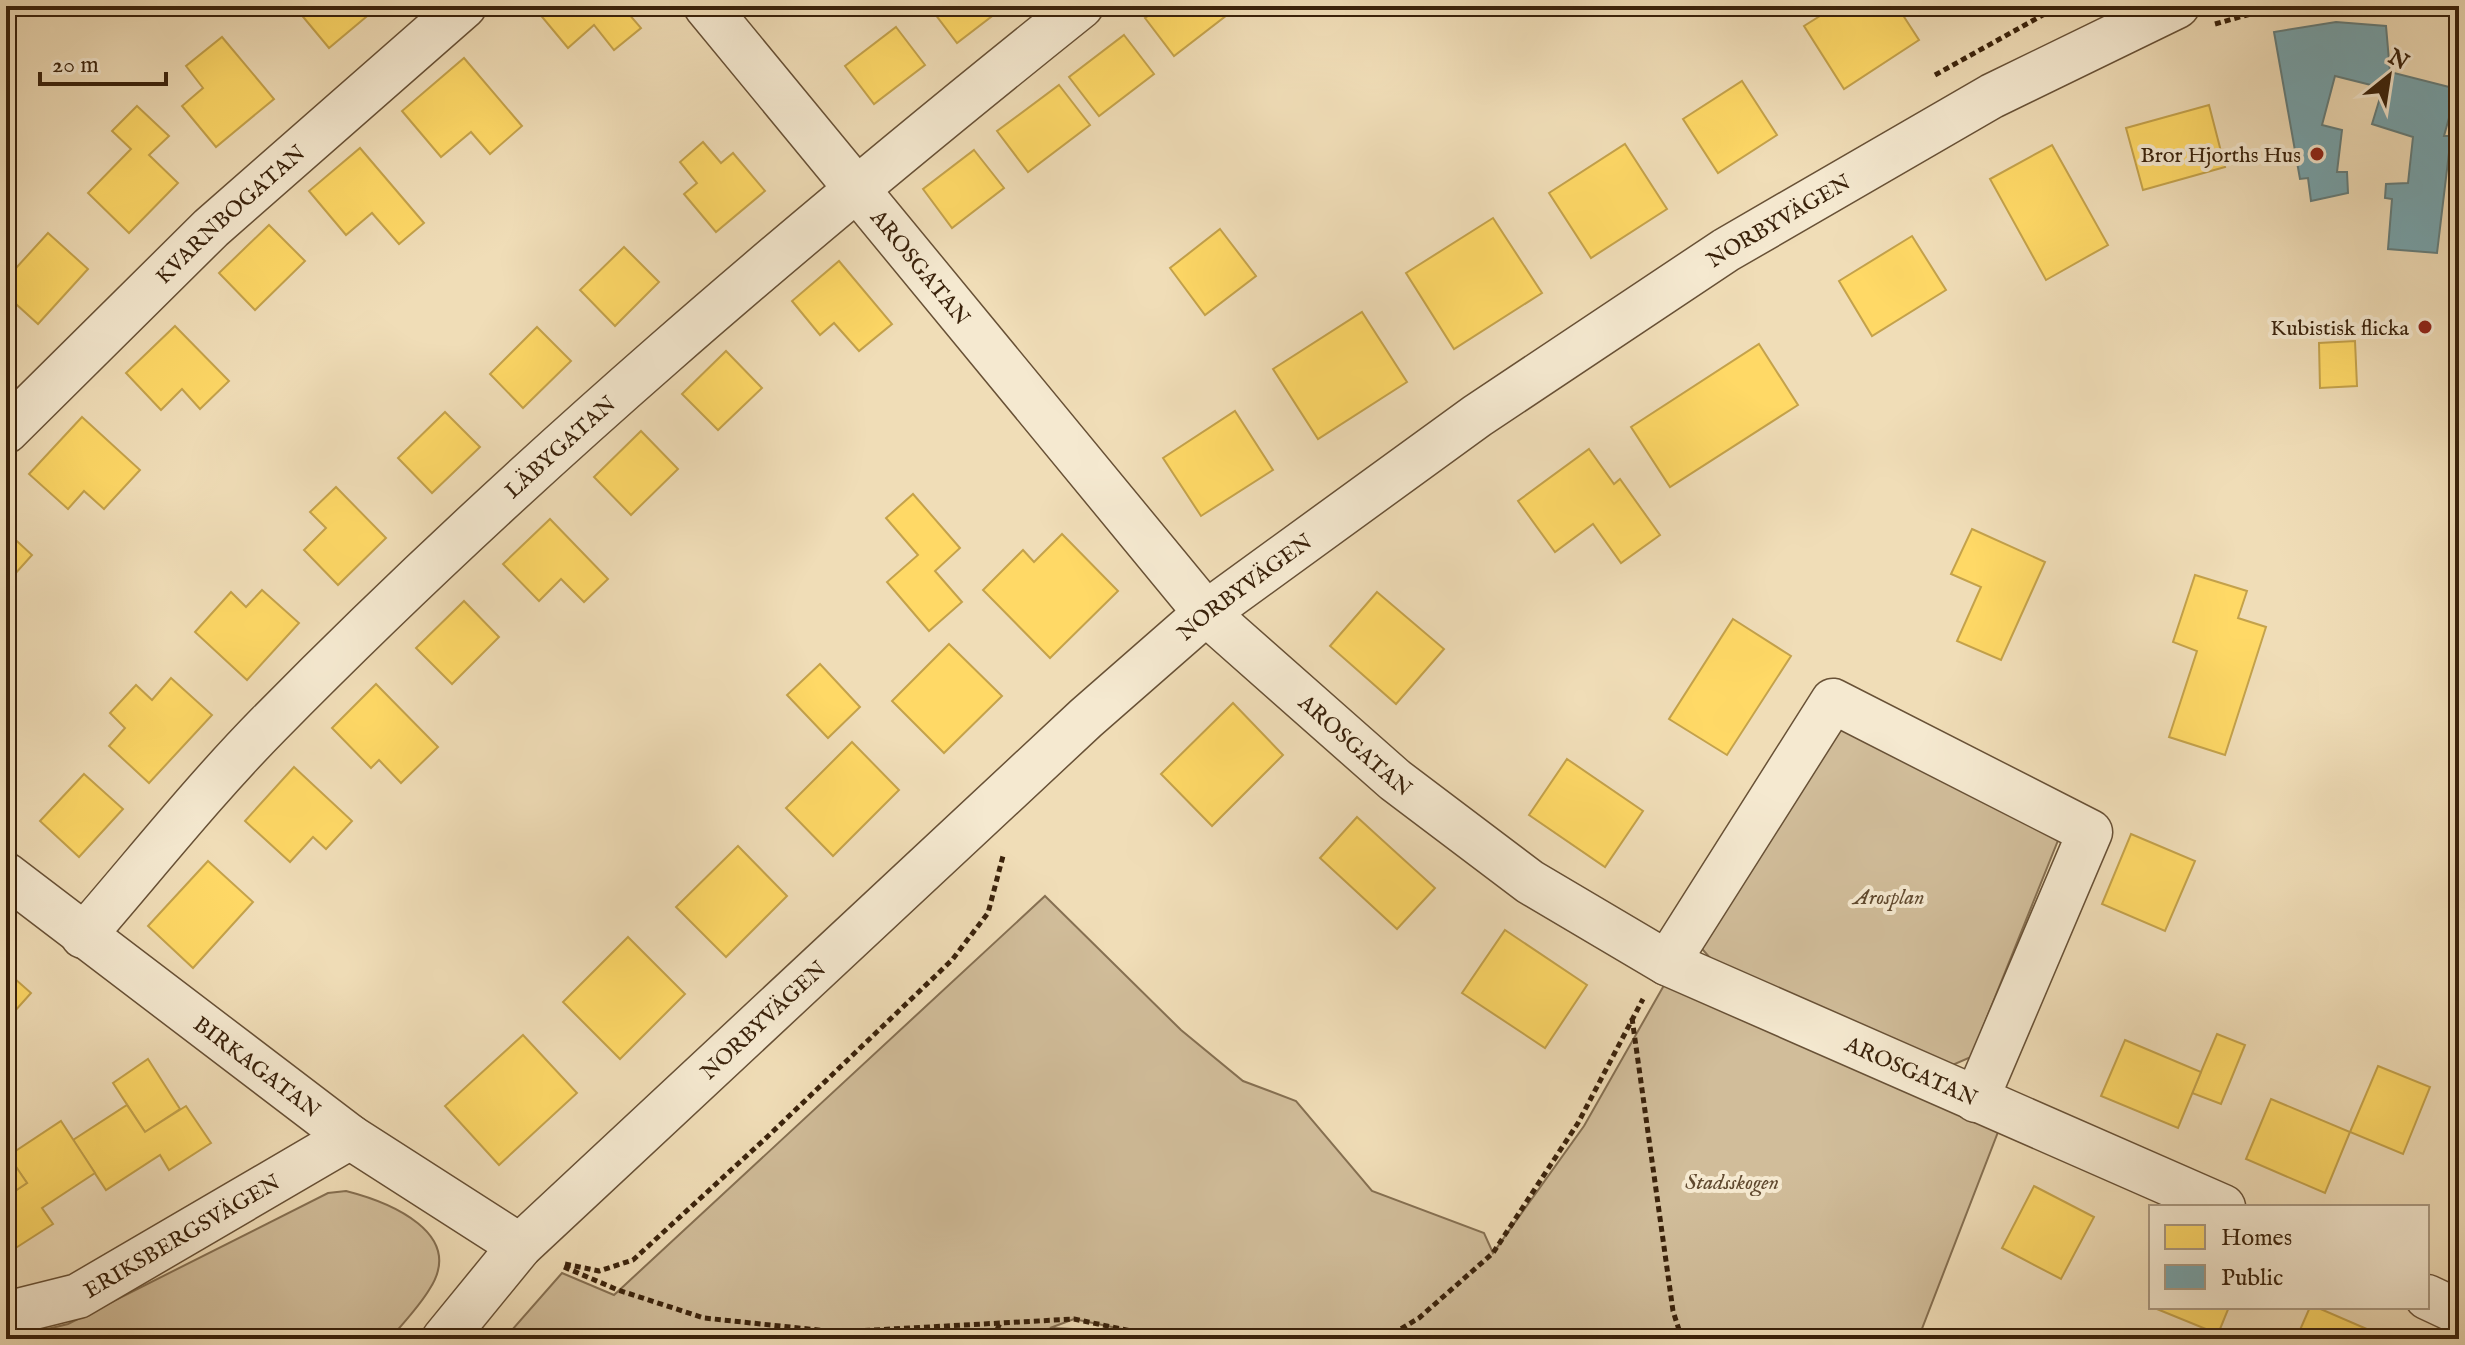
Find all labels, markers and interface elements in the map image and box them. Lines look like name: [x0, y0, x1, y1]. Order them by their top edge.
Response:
scale bar: [40, 36, 166, 86]
north arrow: [2349, 36, 2429, 116]
text: N: [2382, 43, 2413, 77]
text: 20 m: [52, 50, 99, 81]
street label: KVARNBOGATAN: [150, 140, 312, 291]
place label: Bror Hjorths Hus: [2140, 142, 2301, 170]
marker: Bror Hjorths Hus: [2308, 145, 2326, 163]
street label: NORBYVÄGEN: [1702, 169, 1856, 275]
street label: AROSGATAN: [863, 204, 975, 332]
place label: Kubistisk flicka: [2270, 315, 2409, 343]
marker: Kubistisk flicka: [2416, 318, 2434, 336]
street label: LÄBYGATAN: [500, 391, 622, 505]
street label: NORBYVÄGEN: [1172, 528, 1318, 648]
street label: AROSGATAN: [1291, 689, 1417, 804]
park label: Arosplan: [1852, 884, 1925, 912]
street label: NORBYVÄGEN: [695, 956, 833, 1087]
street label: BIRKAGATAN: [187, 1011, 325, 1125]
street label: AROSGATAN: [1839, 1030, 1981, 1113]
street label: ERIKSBERGSVÄGEN: [79, 1169, 286, 1306]
park label: Stadsskogen: [1685, 1169, 1779, 1197]
legend: [2149, 1205, 2429, 1309]
text: Homes: [2221, 1223, 2292, 1254]
text: Public: [2221, 1263, 2283, 1294]

